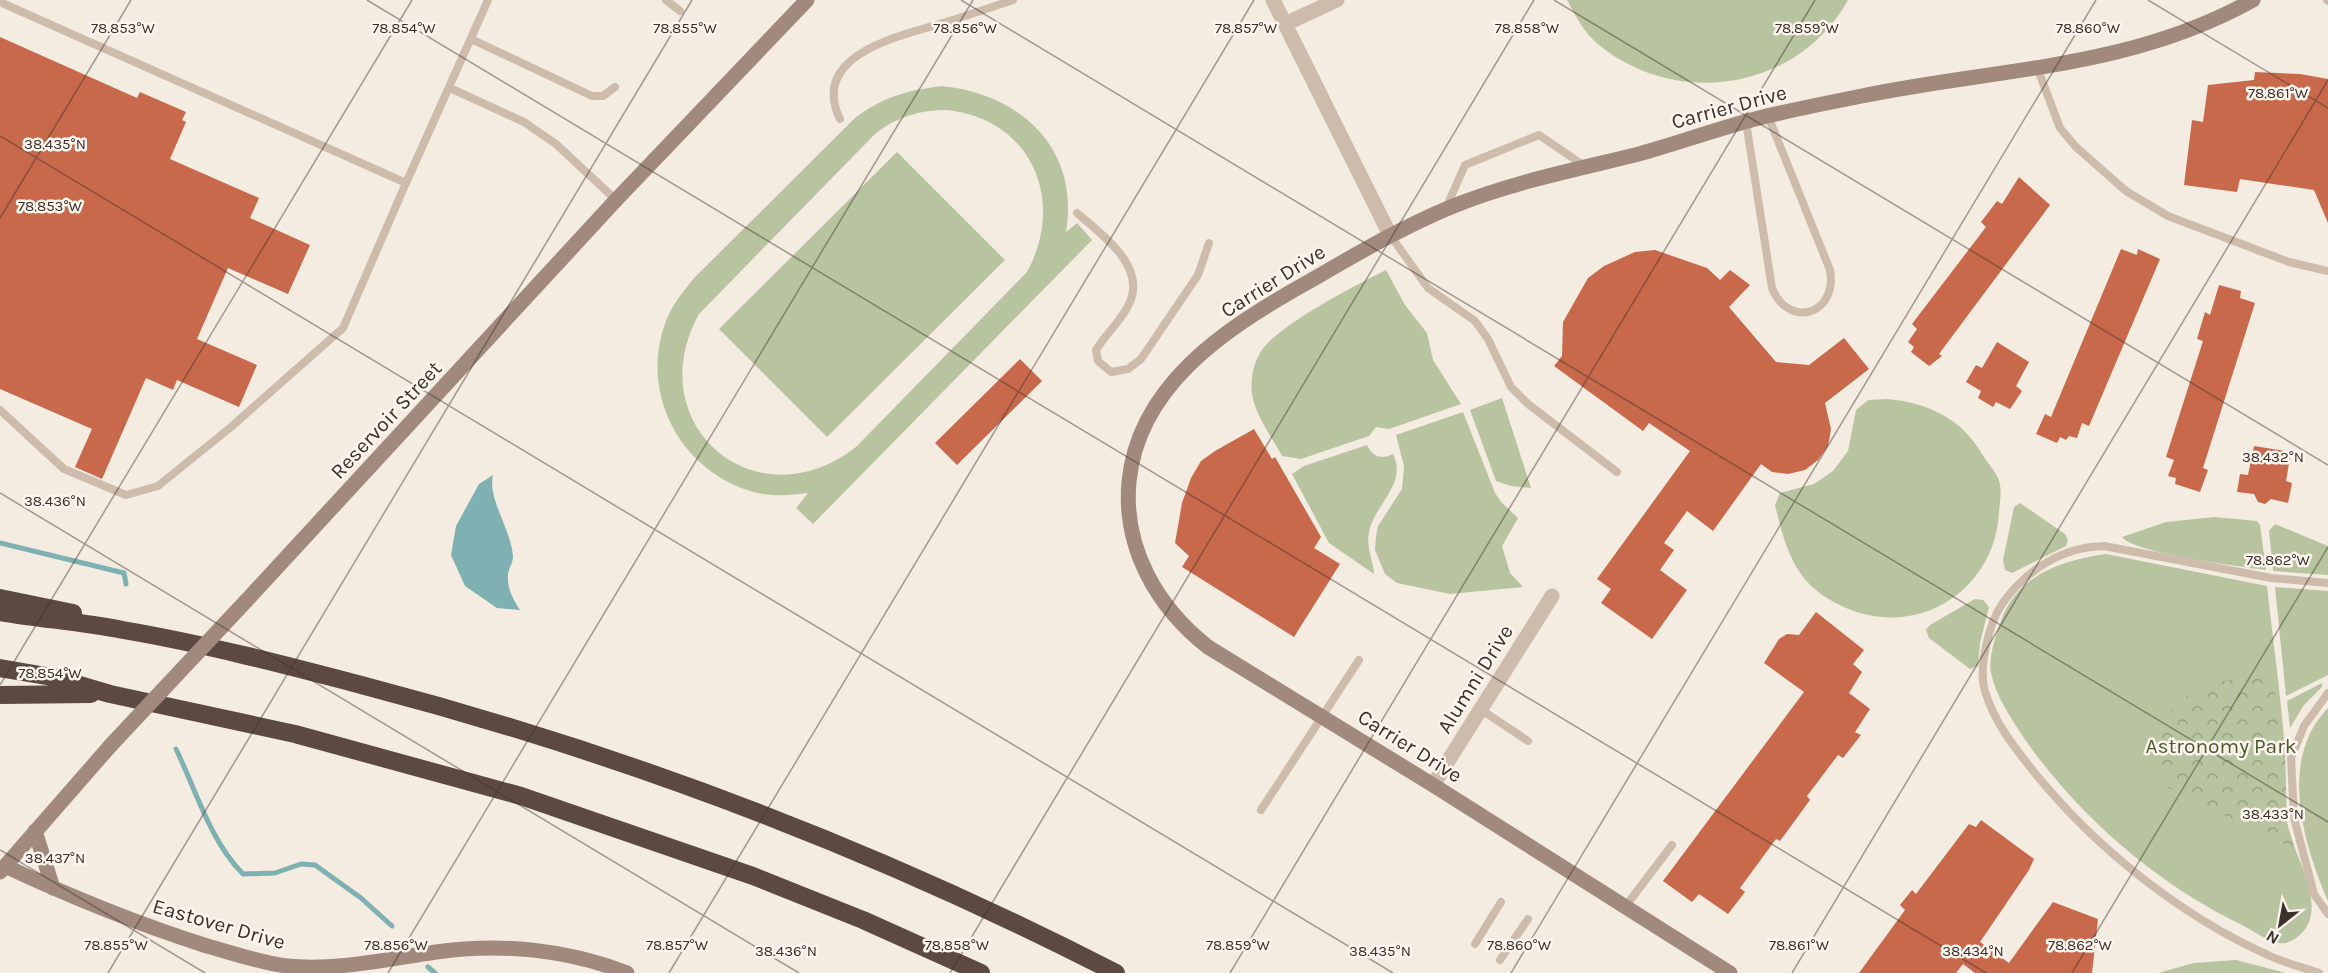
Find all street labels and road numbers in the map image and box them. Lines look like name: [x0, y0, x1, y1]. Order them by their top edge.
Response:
street label: Carrier Drive: [1669, 80, 1789, 134]
street label: Carrier Drive: [1216, 239, 1330, 323]
street label: Reservoir Street: [326, 356, 447, 484]
street label: Alumni Drive: [1432, 620, 1518, 738]
street label: Carrier Drive: [1353, 704, 1467, 788]
street label: Eastover Drive: [150, 894, 288, 954]

